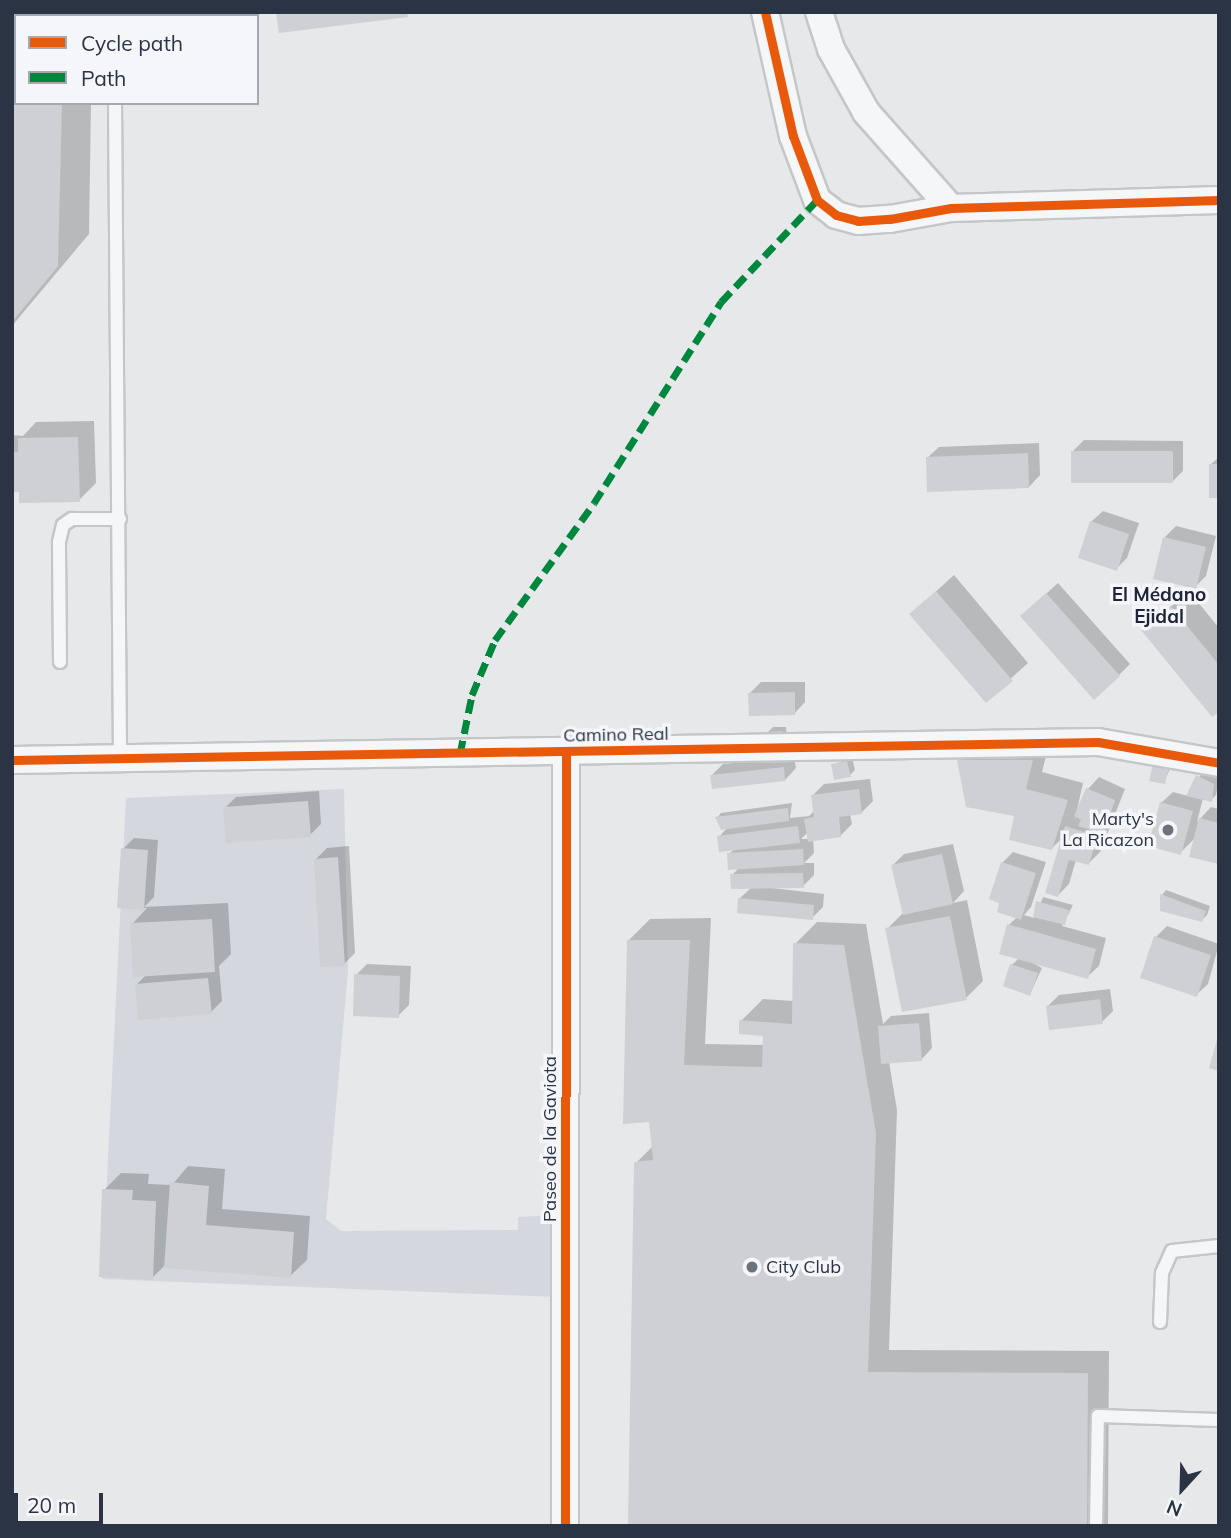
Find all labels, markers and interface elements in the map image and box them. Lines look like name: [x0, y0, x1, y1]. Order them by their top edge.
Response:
legend: [14, 14, 259, 105]
text: Cycle path: [81, 30, 183, 56]
text: Path: [81, 65, 126, 91]
district label: El Médano Ejidal: [1112, 584, 1206, 628]
street label: Camino Real: [563, 723, 669, 747]
place label: Marty's La Ricazon: [1062, 809, 1154, 852]
marker: Marty's La Ricazon: [1160, 822, 1176, 838]
street label: Paseo de la Gaviota: [539, 1056, 561, 1222]
place label: City Club: [766, 1256, 841, 1278]
marker: City Club: [744, 1259, 760, 1275]
north arrow: [1147, 1454, 1217, 1524]
scale bar: [18, 1478, 107, 1522]
text: 20 m: [27, 1492, 76, 1518]
text: N: [1163, 1495, 1185, 1522]

